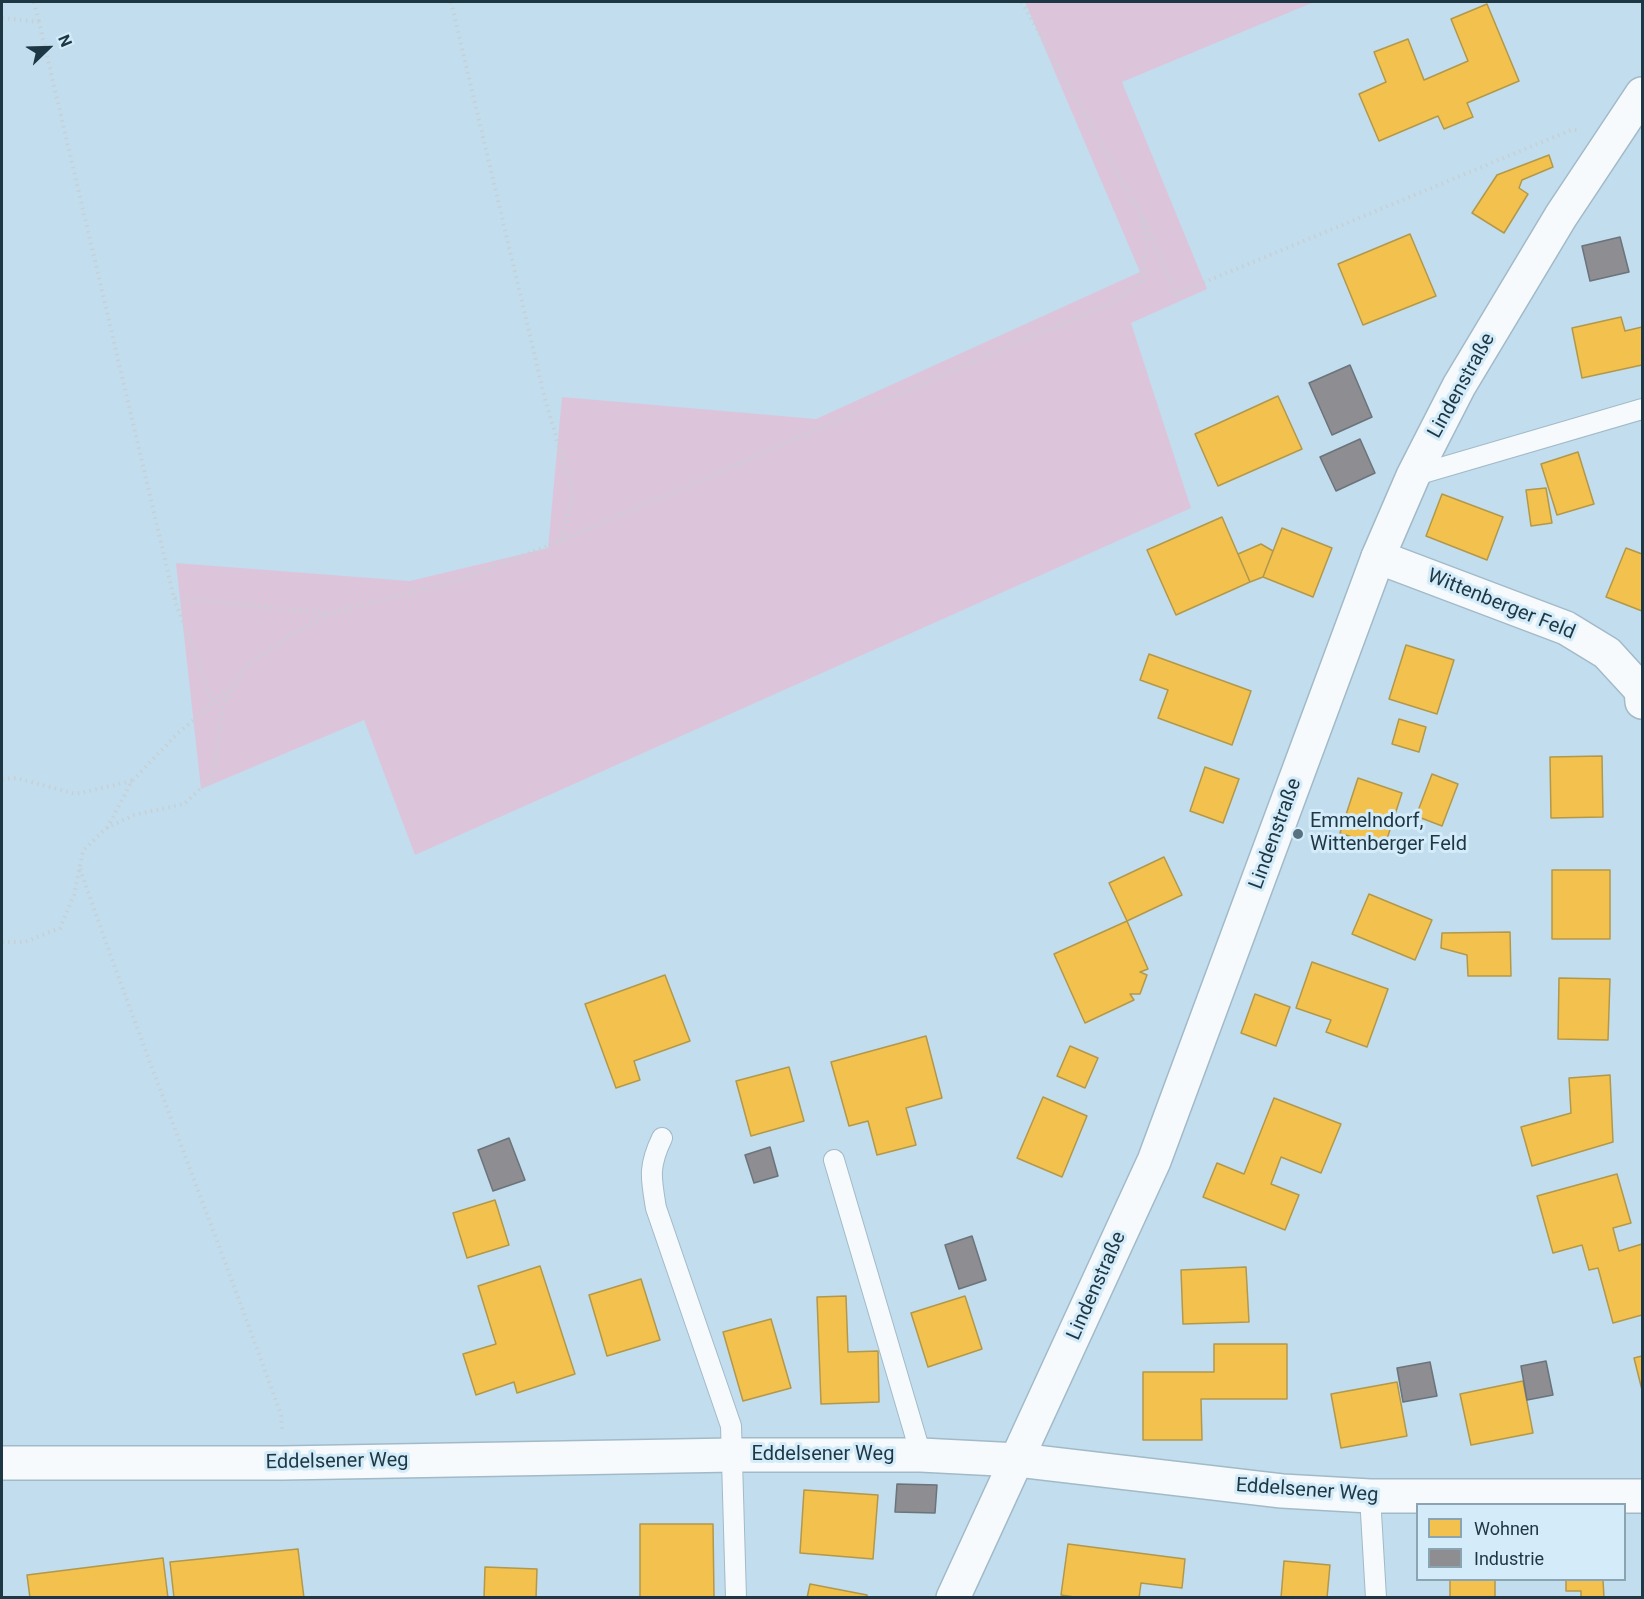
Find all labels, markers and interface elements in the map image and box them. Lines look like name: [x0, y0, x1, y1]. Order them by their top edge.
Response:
north arrow: [18, 18, 78, 78]
text: N: [54, 32, 76, 50]
street label: Lindenstraße: [1423, 329, 1501, 443]
street label: Wittenberger Feld: [1424, 564, 1578, 646]
street label: Lindenstraße: [1245, 775, 1307, 893]
place label: Emmelndorf, Wittenberger Feld: [1310, 810, 1467, 857]
marker: Emmelndorf, Wittenberger Feld: [1291, 827, 1305, 841]
street label: Lindenstraße: [1062, 1228, 1132, 1344]
street label: Eddelsener Weg: [752, 1443, 894, 1467]
street label: Eddelsener Weg: [265, 1449, 409, 1475]
street label: Eddelsener Weg: [1235, 1474, 1379, 1508]
legend: [1416, 1503, 1626, 1581]
text: Wohnen: [1474, 1518, 1539, 1539]
text: Industrie: [1474, 1548, 1544, 1569]

